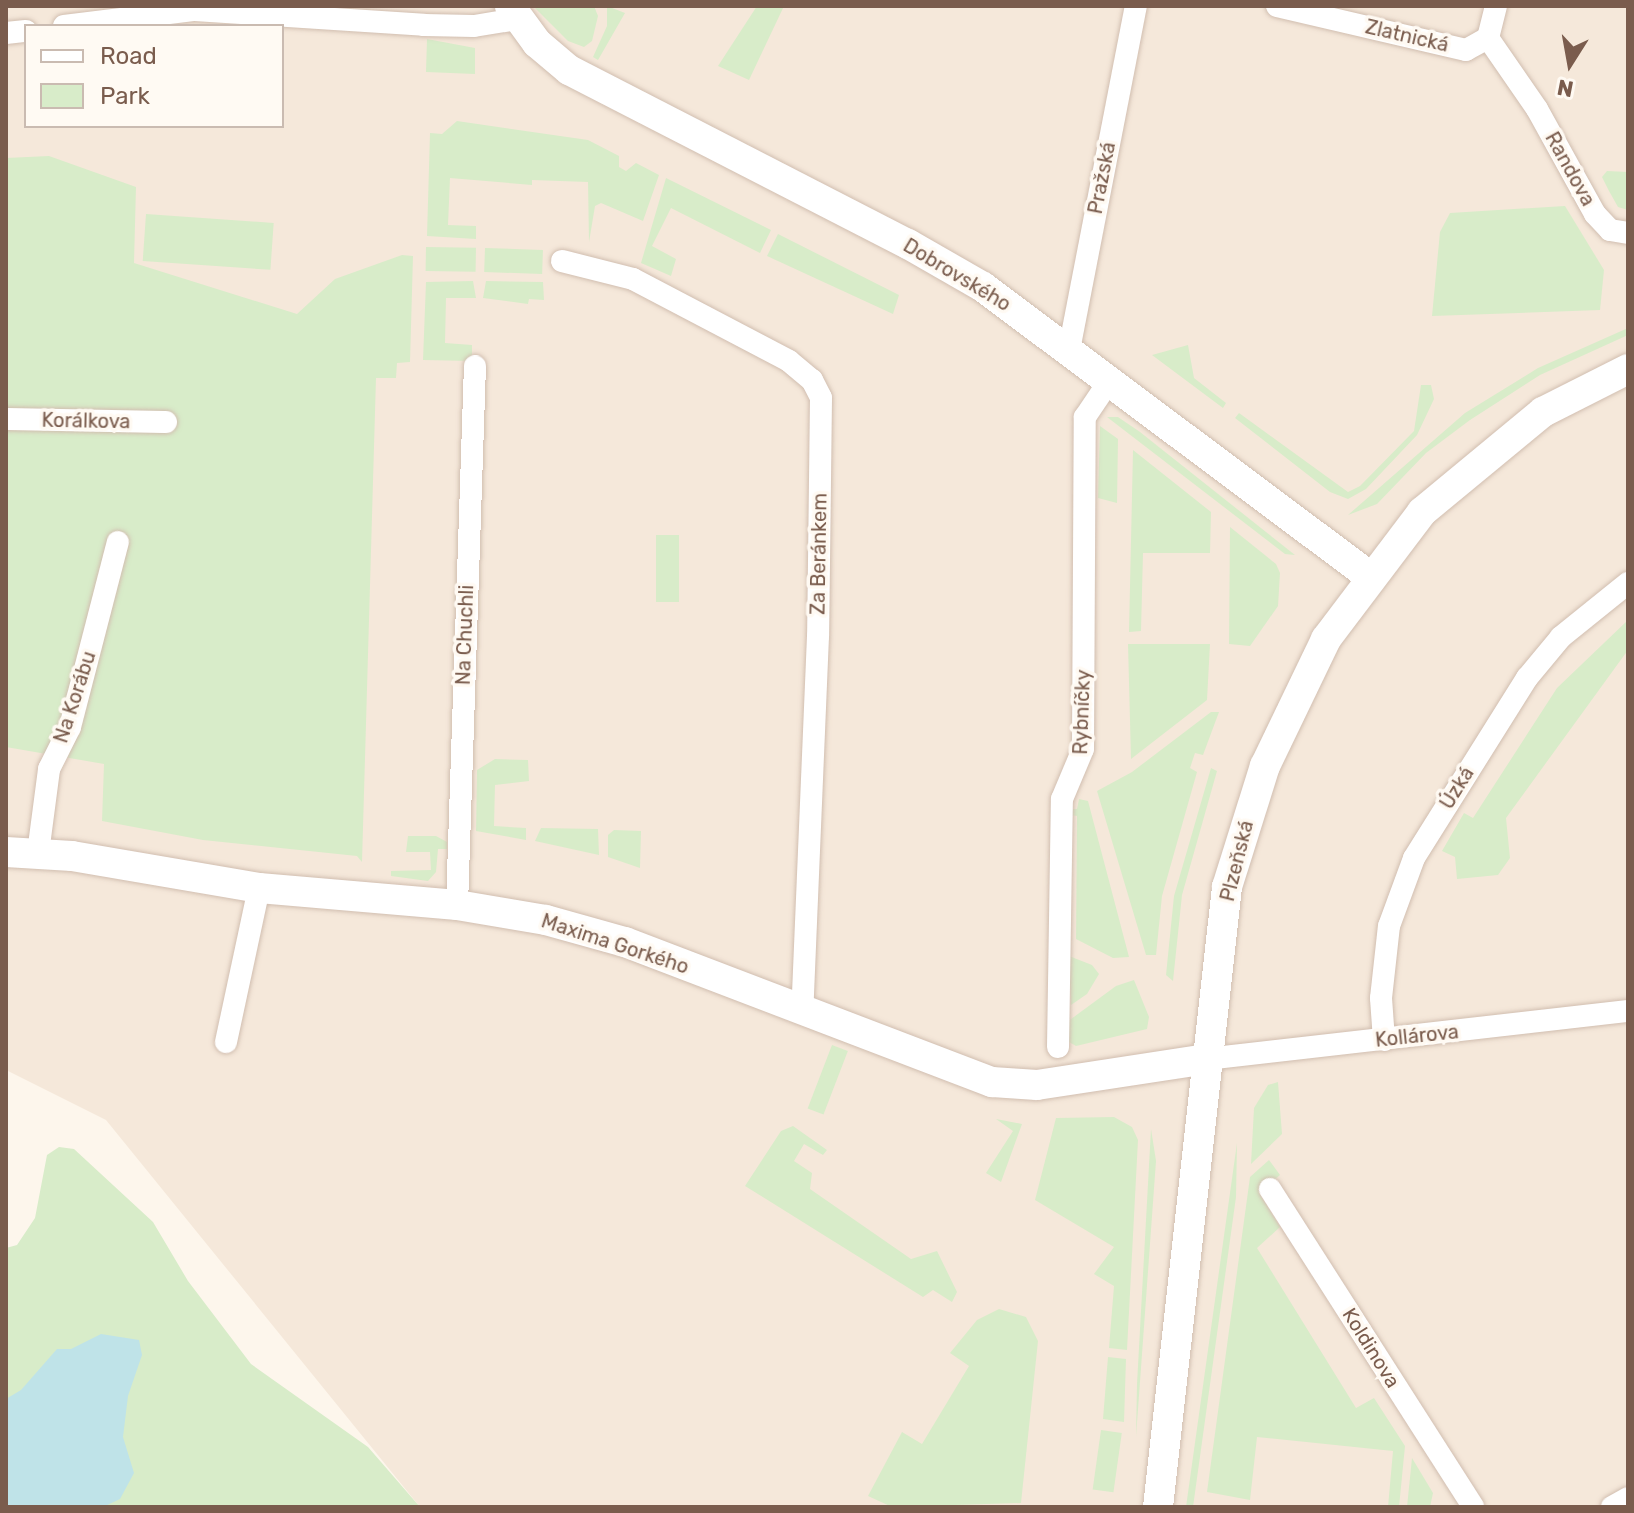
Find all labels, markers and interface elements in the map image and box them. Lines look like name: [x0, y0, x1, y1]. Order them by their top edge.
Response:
street label: Zlatnická: [1363, 15, 1451, 57]
legend: [24, 24, 284, 128]
north arrow: [1530, 24, 1610, 104]
text: Road: [100, 42, 157, 70]
text: N: [1555, 73, 1576, 103]
text: Park: [100, 82, 150, 110]
street label: Randova: [1540, 128, 1600, 210]
street label: Pražská: [1083, 140, 1121, 216]
street label: Dobrovského: [899, 233, 1015, 317]
street label: Korálkova: [41, 408, 131, 434]
street label: Za Beránkem: [806, 493, 832, 615]
street label: Na Chuchli: [451, 584, 479, 686]
street label: Na Korábu: [49, 648, 101, 746]
street label: Rybníčky: [1069, 669, 1095, 755]
street label: Úzká: [1435, 762, 1479, 814]
street label: Plzeňská: [1215, 818, 1259, 904]
street label: Maxima Gorkého: [538, 909, 692, 979]
street label: Kollárova: [1374, 1020, 1460, 1052]
street label: Koldinova: [1337, 1304, 1405, 1392]

